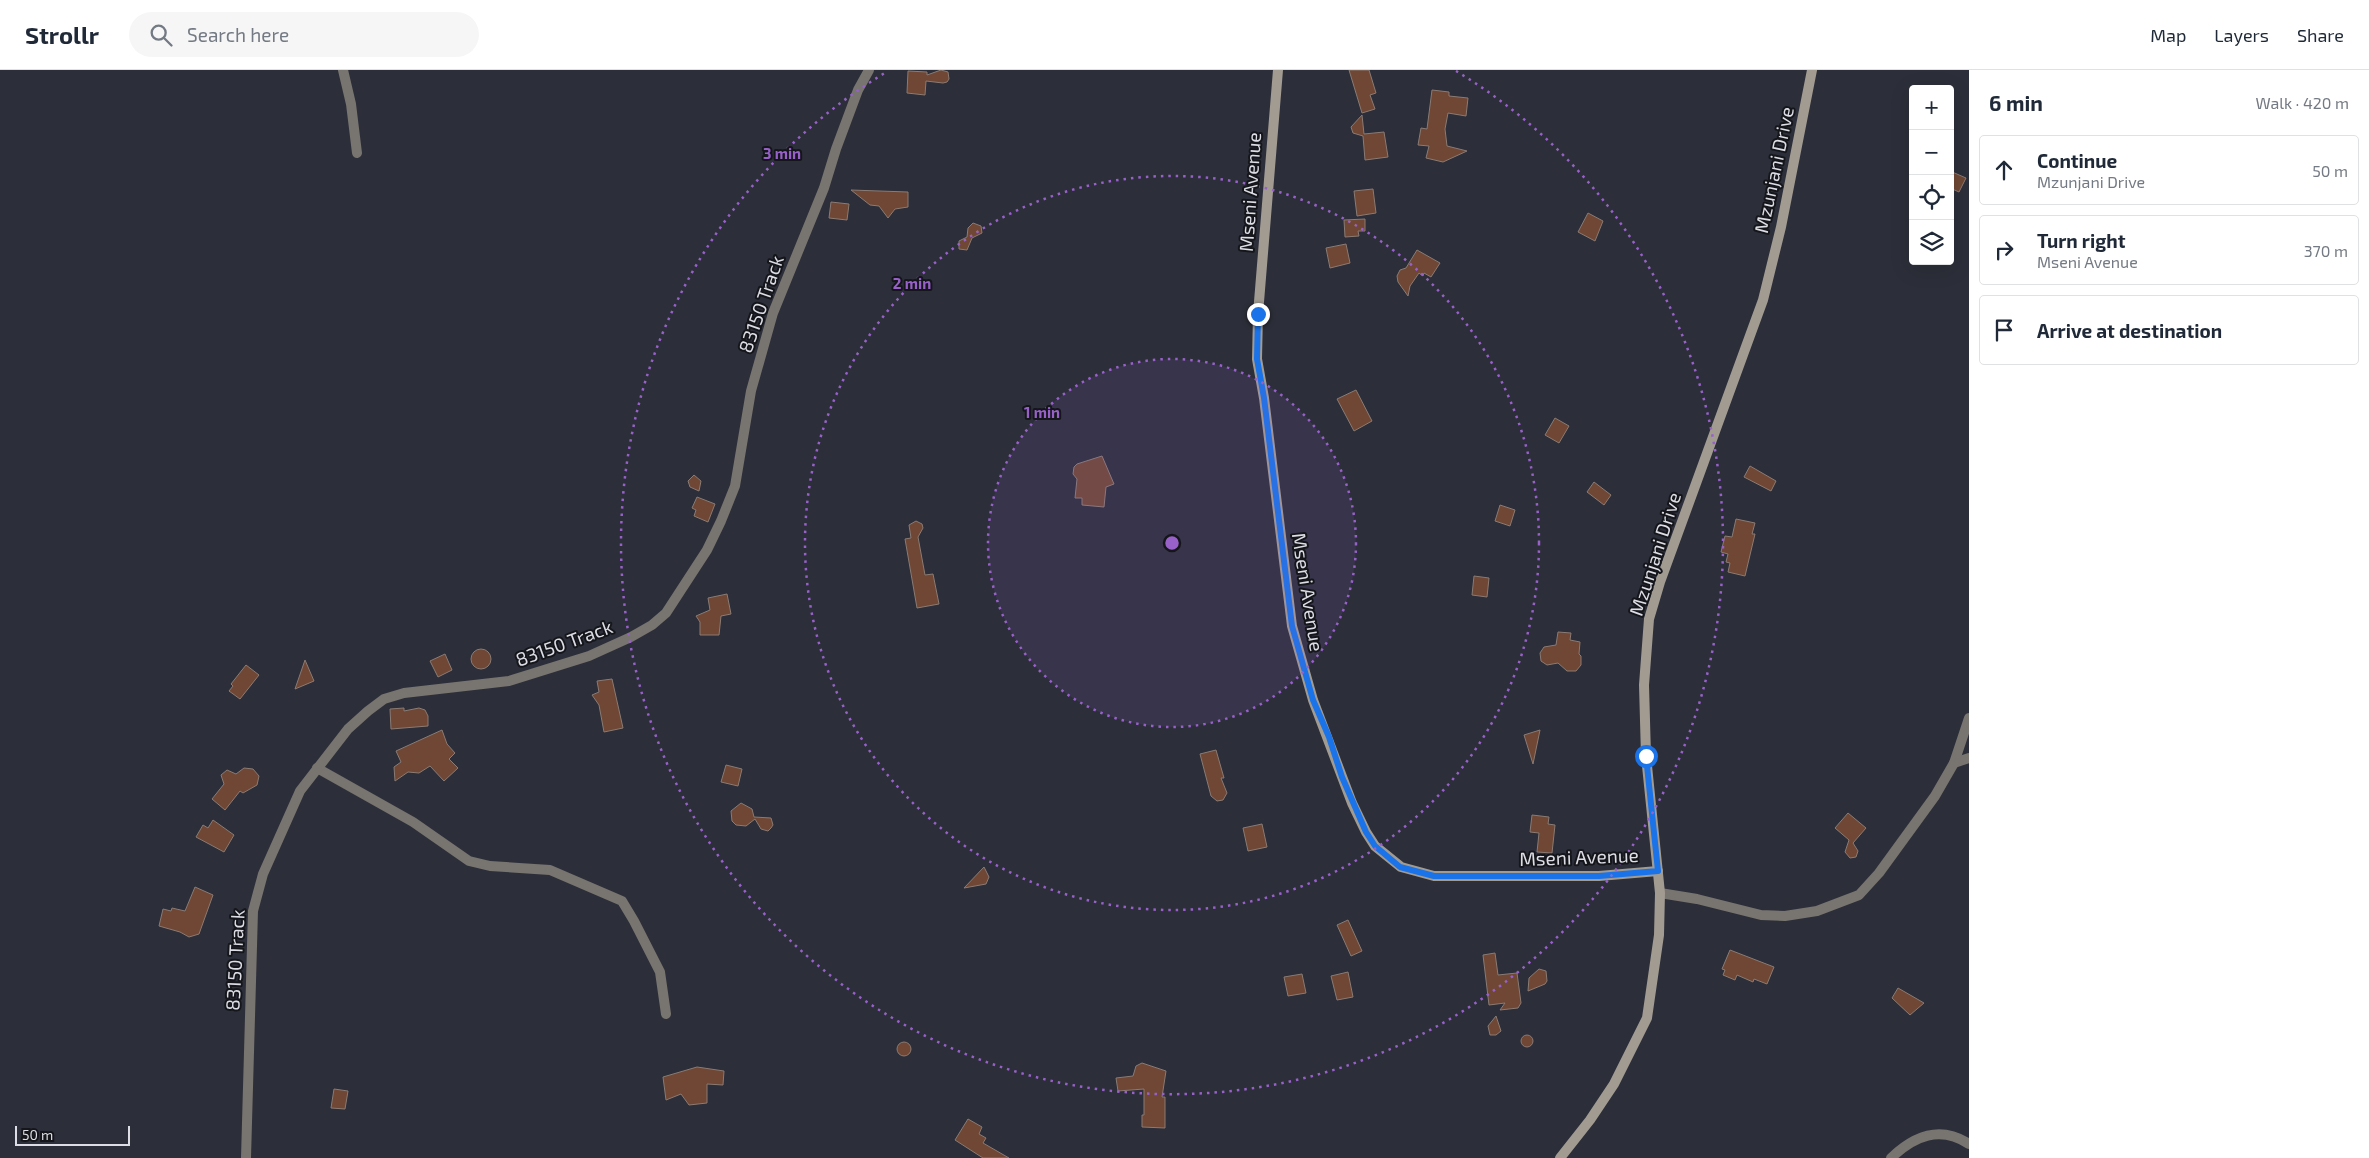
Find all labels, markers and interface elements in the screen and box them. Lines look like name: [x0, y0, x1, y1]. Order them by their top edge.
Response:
search box: [129, 12, 479, 57]
text: Strollr: [25, 20, 99, 49]
icon: search: [147, 21, 175, 49]
text: Search here: [187, 23, 289, 46]
text: Map: [2150, 24, 2186, 46]
text: Layers: [2214, 24, 2269, 46]
text: Share: [2297, 24, 2344, 46]
map controls: [1909, 85, 1954, 265]
button: +: [1909, 85, 1954, 130]
text: 6 min: [1989, 90, 2043, 115]
text: Walk · 420 m: [2256, 93, 2349, 112]
street label: Mzunjani Drive: [1749, 105, 1798, 235]
button: −: [1909, 130, 1954, 175]
street label: Mseni Avenue: [1234, 131, 1265, 252]
text: 3 min: [763, 144, 801, 162]
text: Continue: [2037, 149, 2117, 172]
icon: ahead: [1990, 156, 2018, 184]
text: 50 m: [2312, 161, 2348, 180]
text: Mzunjani Drive: [2037, 172, 2145, 191]
button: locate: [1909, 175, 1954, 220]
button: layers: [1909, 220, 1954, 265]
text: Turn right: [2037, 229, 2125, 252]
icon: right: [1990, 236, 2018, 264]
text: 370 m: [2304, 241, 2348, 260]
street label: 83150 Track: [733, 252, 788, 356]
text: Mseni Avenue: [2037, 252, 2138, 271]
text: 2 min: [893, 274, 931, 292]
route end: [1247, 303, 1270, 326]
icon: arrive: [1990, 316, 2018, 344]
text: Arrive at destination: [2037, 319, 2222, 342]
text: 1 min: [1024, 403, 1060, 421]
street label: Mzunjani Drive: [1624, 489, 1685, 619]
street label: Mseni Avenue: [1288, 531, 1329, 653]
centre of rings: [1163, 534, 1181, 552]
street label: 83150 Track: [512, 614, 616, 671]
route start: [1635, 745, 1658, 768]
street label: Mseni Avenue: [1519, 843, 1639, 870]
street label: 83150 Track: [220, 908, 249, 1011]
scale bar: [15, 1123, 130, 1146]
text: 50 m: [22, 1126, 53, 1143]

